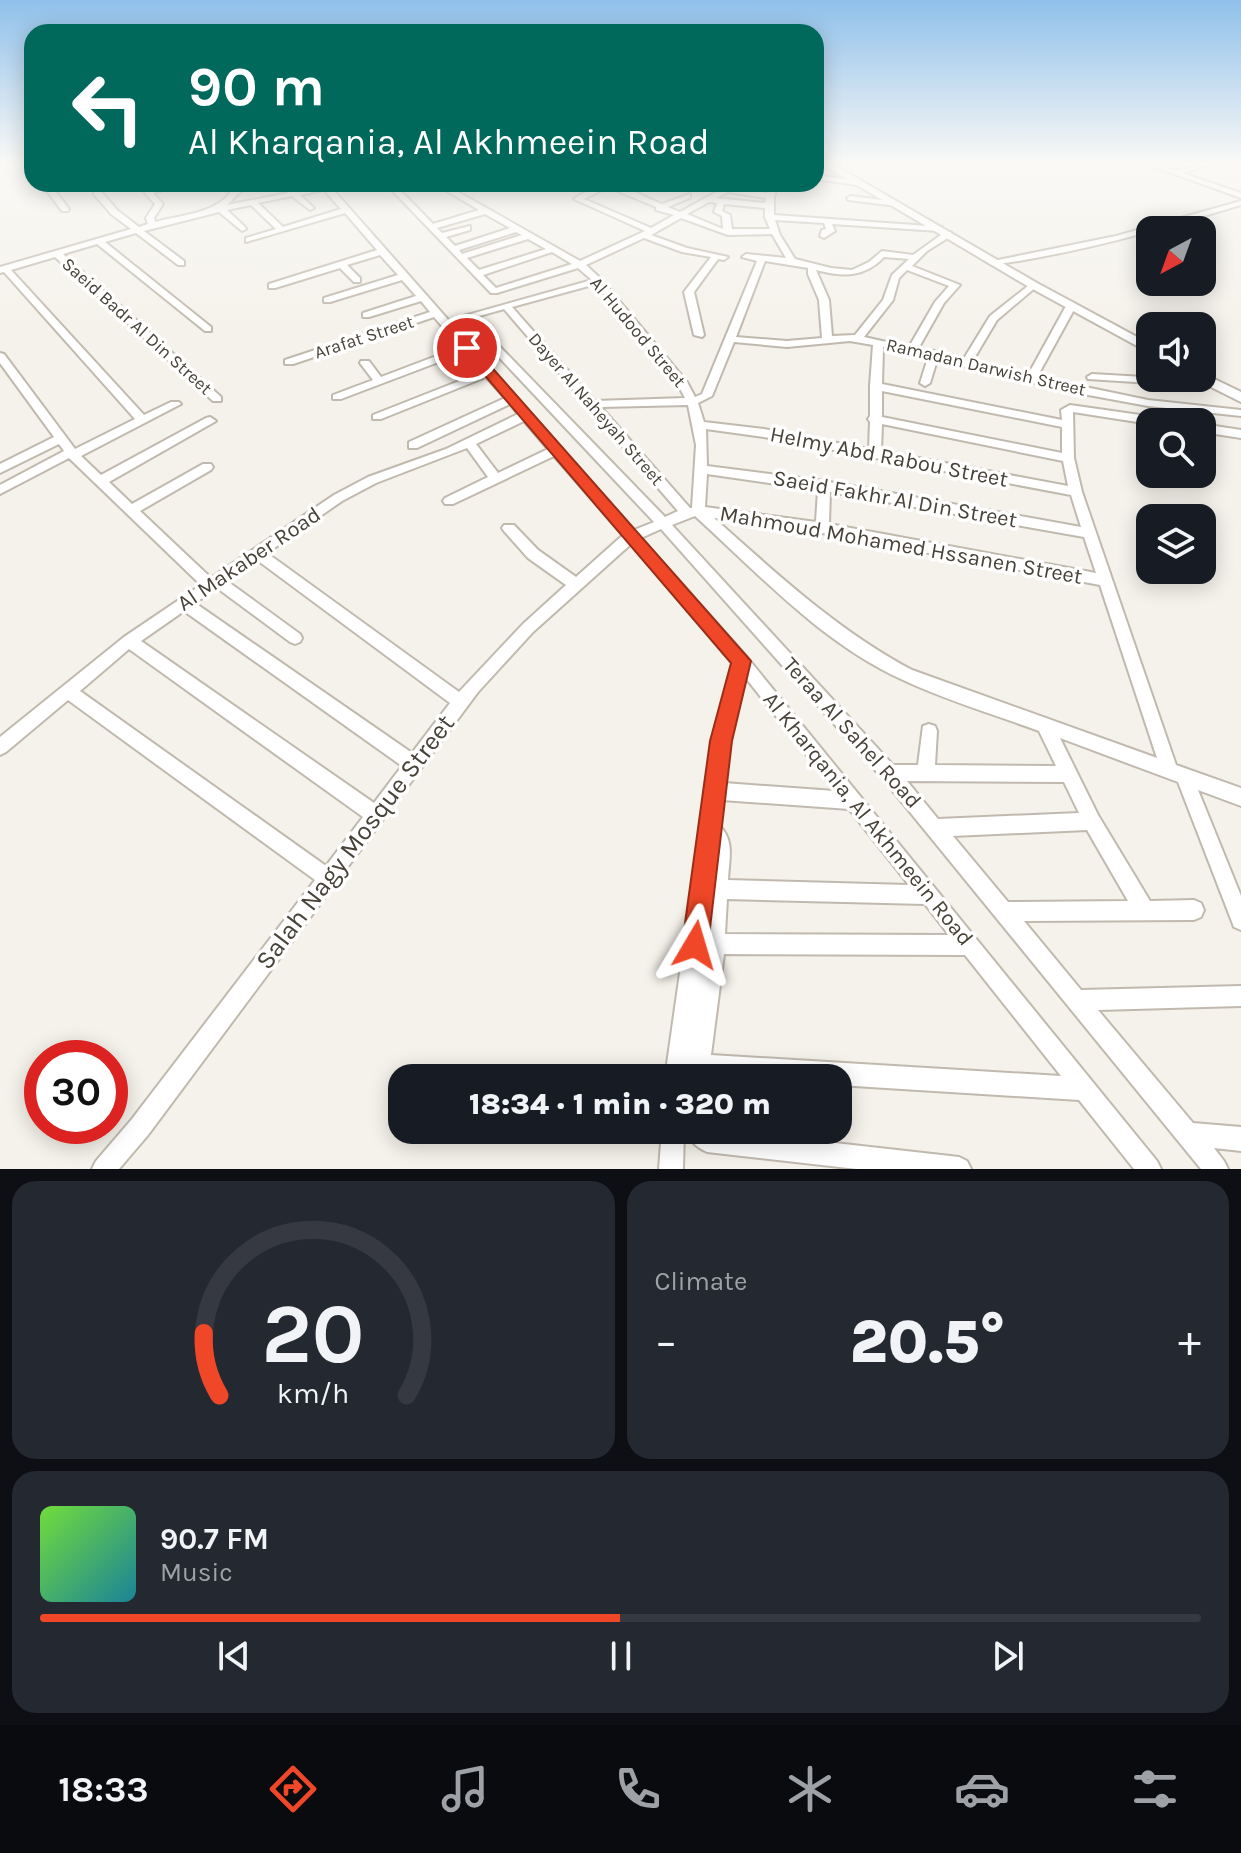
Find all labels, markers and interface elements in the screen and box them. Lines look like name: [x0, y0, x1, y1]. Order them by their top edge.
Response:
text: 90 m: [188, 54, 325, 119]
icon: left: [56, 56, 160, 160]
text: Al Kharqania, Al Akhmeein Road: [188, 121, 709, 163]
north arrow: [1136, 216, 1216, 296]
map controls: [1136, 216, 1216, 584]
street label: Saeid Badr Al Din Street: [57, 253, 217, 399]
street label: Al Hudood Street: [585, 272, 691, 392]
street label: Arafat Street: [311, 311, 417, 363]
button: sound: [1136, 312, 1216, 392]
pin: [433, 314, 501, 382]
icon: arrive: [445, 326, 489, 370]
street label: Dayer Al Naheyah Street: [524, 328, 668, 490]
street label: Ramadan Darwish Street: [884, 333, 1088, 401]
button: search: [1136, 408, 1216, 488]
street label: Helmy Abd Rabou Street: [768, 421, 1010, 493]
street label: Saeid Fakhr Al Din Street: [771, 465, 1019, 533]
street label: Mahmoud Mohamed Hssanen Street: [718, 500, 1084, 590]
street label: Al Makaber Road: [172, 501, 326, 617]
button: layers: [1136, 504, 1216, 584]
street label: Teraa Al Sahel Road: [777, 652, 927, 814]
street label: Al Kharqania, Al Akhmeein Road: [758, 687, 978, 951]
street label: Salah Nagy Mosque Street: [249, 708, 461, 975]
position arrow: [653, 903, 737, 987]
speed limit sign: 30: [24, 1040, 128, 1144]
text: 18:34 · 1 min · 320 m: [469, 1086, 771, 1122]
text: Climate: [655, 1266, 747, 1297]
text: 20: [262, 1286, 365, 1383]
text: 20.5°: [850, 1307, 1006, 1377]
text: −: [655, 1316, 678, 1367]
text: +: [1178, 1316, 1201, 1367]
text: km/h: [277, 1377, 349, 1410]
text: 90.7 FM: [160, 1521, 269, 1557]
text: Music: [160, 1557, 233, 1588]
icon: previous: [212, 1634, 256, 1678]
icon: pause: [599, 1634, 643, 1678]
icon: next: [986, 1634, 1030, 1678]
icon: directions: [265, 1761, 321, 1817]
icon: music: [437, 1761, 493, 1817]
icon: phone: [610, 1761, 666, 1817]
icon: climate: [782, 1761, 838, 1817]
icon: car: [954, 1761, 1010, 1817]
icon: filters: [1127, 1761, 1183, 1817]
text: 18:33: [58, 1768, 149, 1810]

